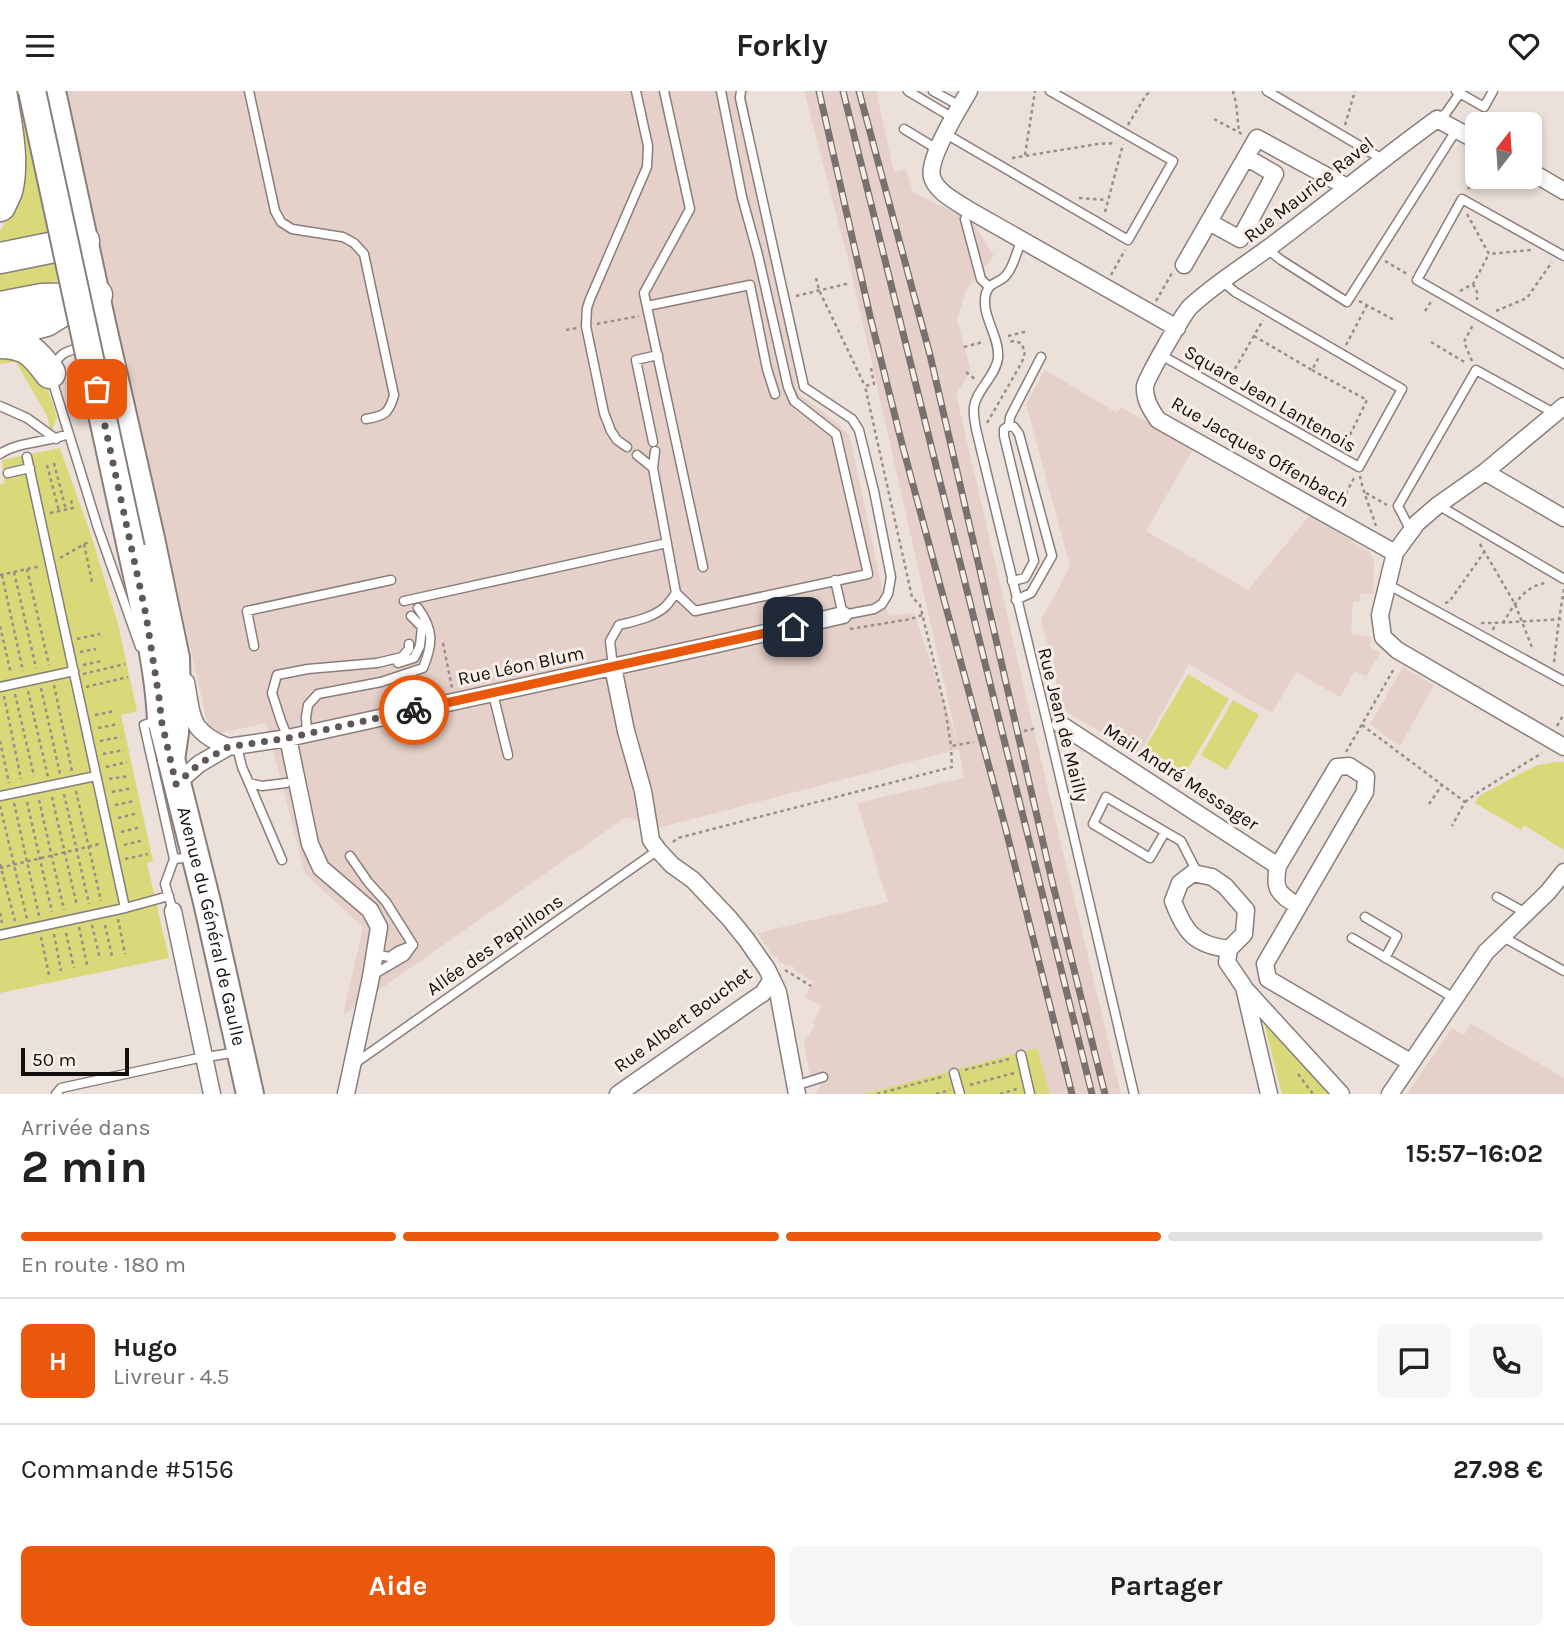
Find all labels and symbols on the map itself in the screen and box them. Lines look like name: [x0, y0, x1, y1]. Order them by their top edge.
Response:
north arrow: [1465, 112, 1542, 189]
street label: Rue Maurice Ravel: [1240, 132, 1378, 248]
street label: Square Jean Lantenois: [1180, 341, 1360, 457]
pin: [67, 359, 127, 419]
street label: Rue Jacques Offenbach: [1167, 392, 1353, 512]
pin: [763, 597, 823, 657]
street label: Rue Léon Blum: [456, 642, 586, 690]
street label: Rue Jean de Mailly: [1033, 645, 1093, 805]
courier: [379, 675, 449, 745]
street label: Mail André Messager: [1099, 719, 1263, 835]
street label: Avenue du Général de Gaulle: [172, 804, 250, 1048]
street label: Allée des Papillons: [423, 890, 567, 1000]
street label: Rue Albert Bouchet: [610, 963, 756, 1077]
scale bar: [21, 1045, 130, 1077]

